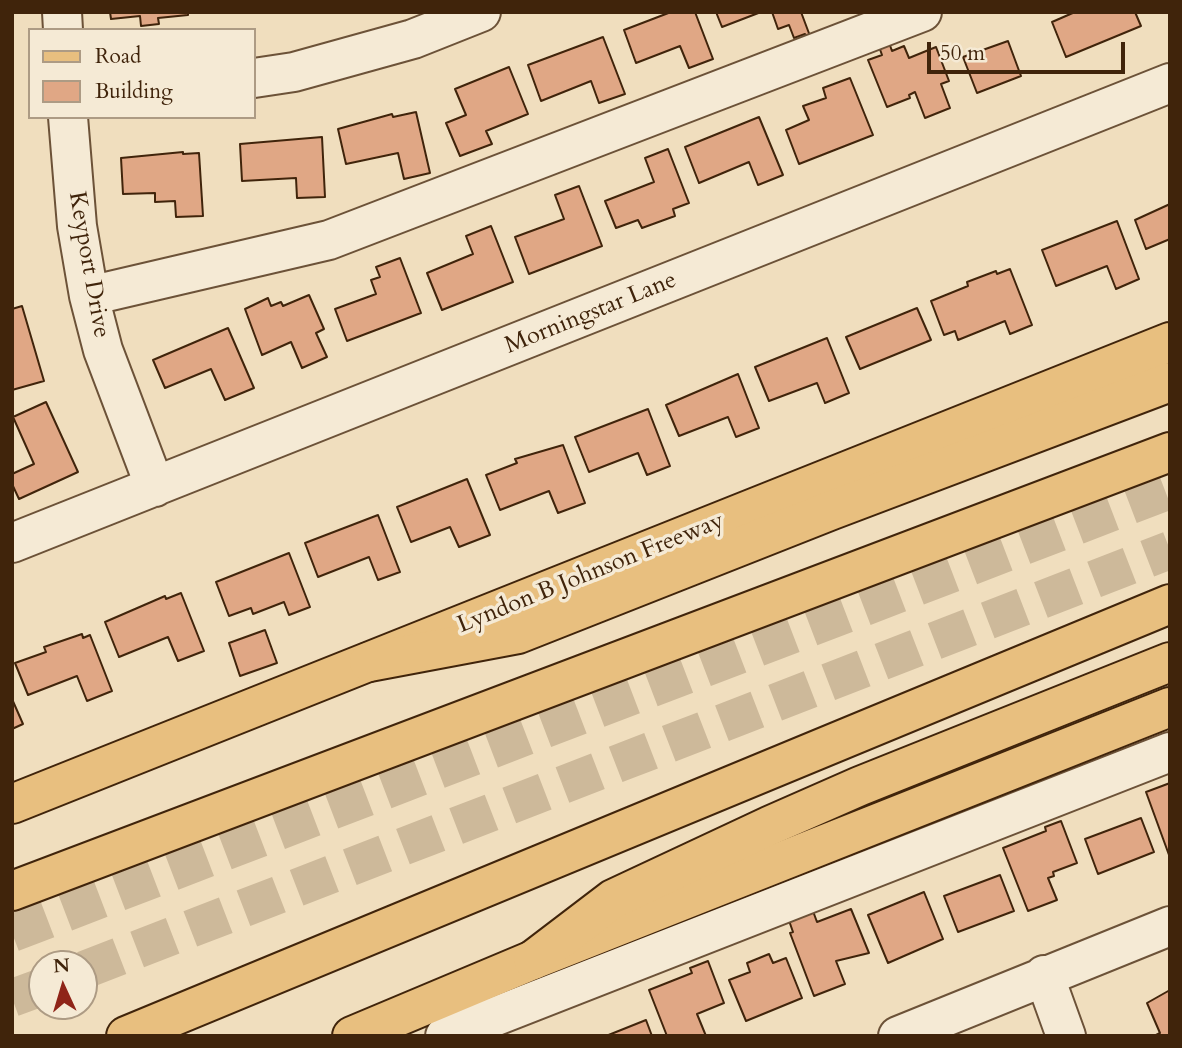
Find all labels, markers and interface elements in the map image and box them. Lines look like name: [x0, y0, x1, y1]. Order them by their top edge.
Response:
legend: [28, 28, 256, 119]
scale bar: [930, 28, 1128, 72]
text: 50 m: [940, 39, 985, 68]
text: Road: [95, 42, 141, 71]
text: Building: [95, 77, 173, 106]
street label: Keyport Drive: [61, 190, 115, 340]
street label: Morningstar Lane: [501, 266, 681, 362]
street label: Lyndon B Johnson Freeway: [454, 507, 728, 641]
north arrow: [28, 950, 98, 1020]
text: N: [53, 953, 71, 980]

